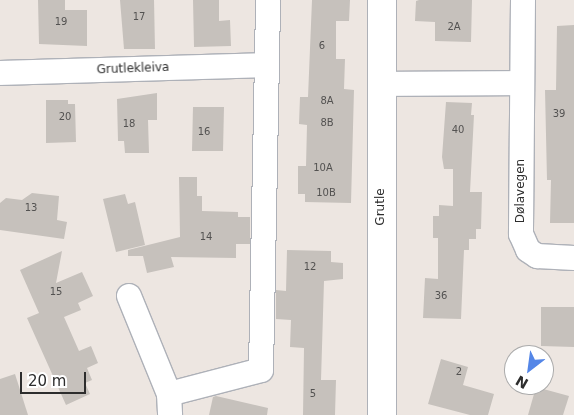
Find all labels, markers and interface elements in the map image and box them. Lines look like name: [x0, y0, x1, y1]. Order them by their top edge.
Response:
house number: 17: [133, 11, 145, 23]
house number: 19: [55, 16, 67, 28]
house number: 2A: [447, 21, 461, 33]
house number: 6: [319, 40, 325, 52]
street label: Grutlekleiva: [96, 61, 170, 77]
house number: 8A: [320, 95, 334, 107]
house number: 39: [553, 108, 565, 120]
house number: 20: [59, 111, 71, 123]
house number: 8B: [320, 117, 334, 129]
house number: 18: [123, 118, 135, 130]
house number: 40: [452, 124, 464, 136]
house number: 16: [198, 126, 210, 138]
street label: Dølavegen: [514, 159, 528, 223]
house number: 10A: [313, 162, 333, 174]
house number: 10B: [316, 187, 336, 199]
street label: Grutle: [374, 188, 388, 226]
house number: 13: [25, 202, 37, 214]
house number: 14: [200, 231, 212, 243]
house number: 12: [304, 261, 316, 273]
house number: 15: [50, 286, 62, 298]
house number: 36: [435, 290, 447, 302]
north arrow: [504, 345, 554, 395]
scale bar: [22, 362, 89, 394]
house number: 2: [456, 366, 462, 378]
text: 20 m: [28, 372, 66, 390]
text: N: [513, 372, 531, 392]
house number: 5: [310, 388, 316, 400]

